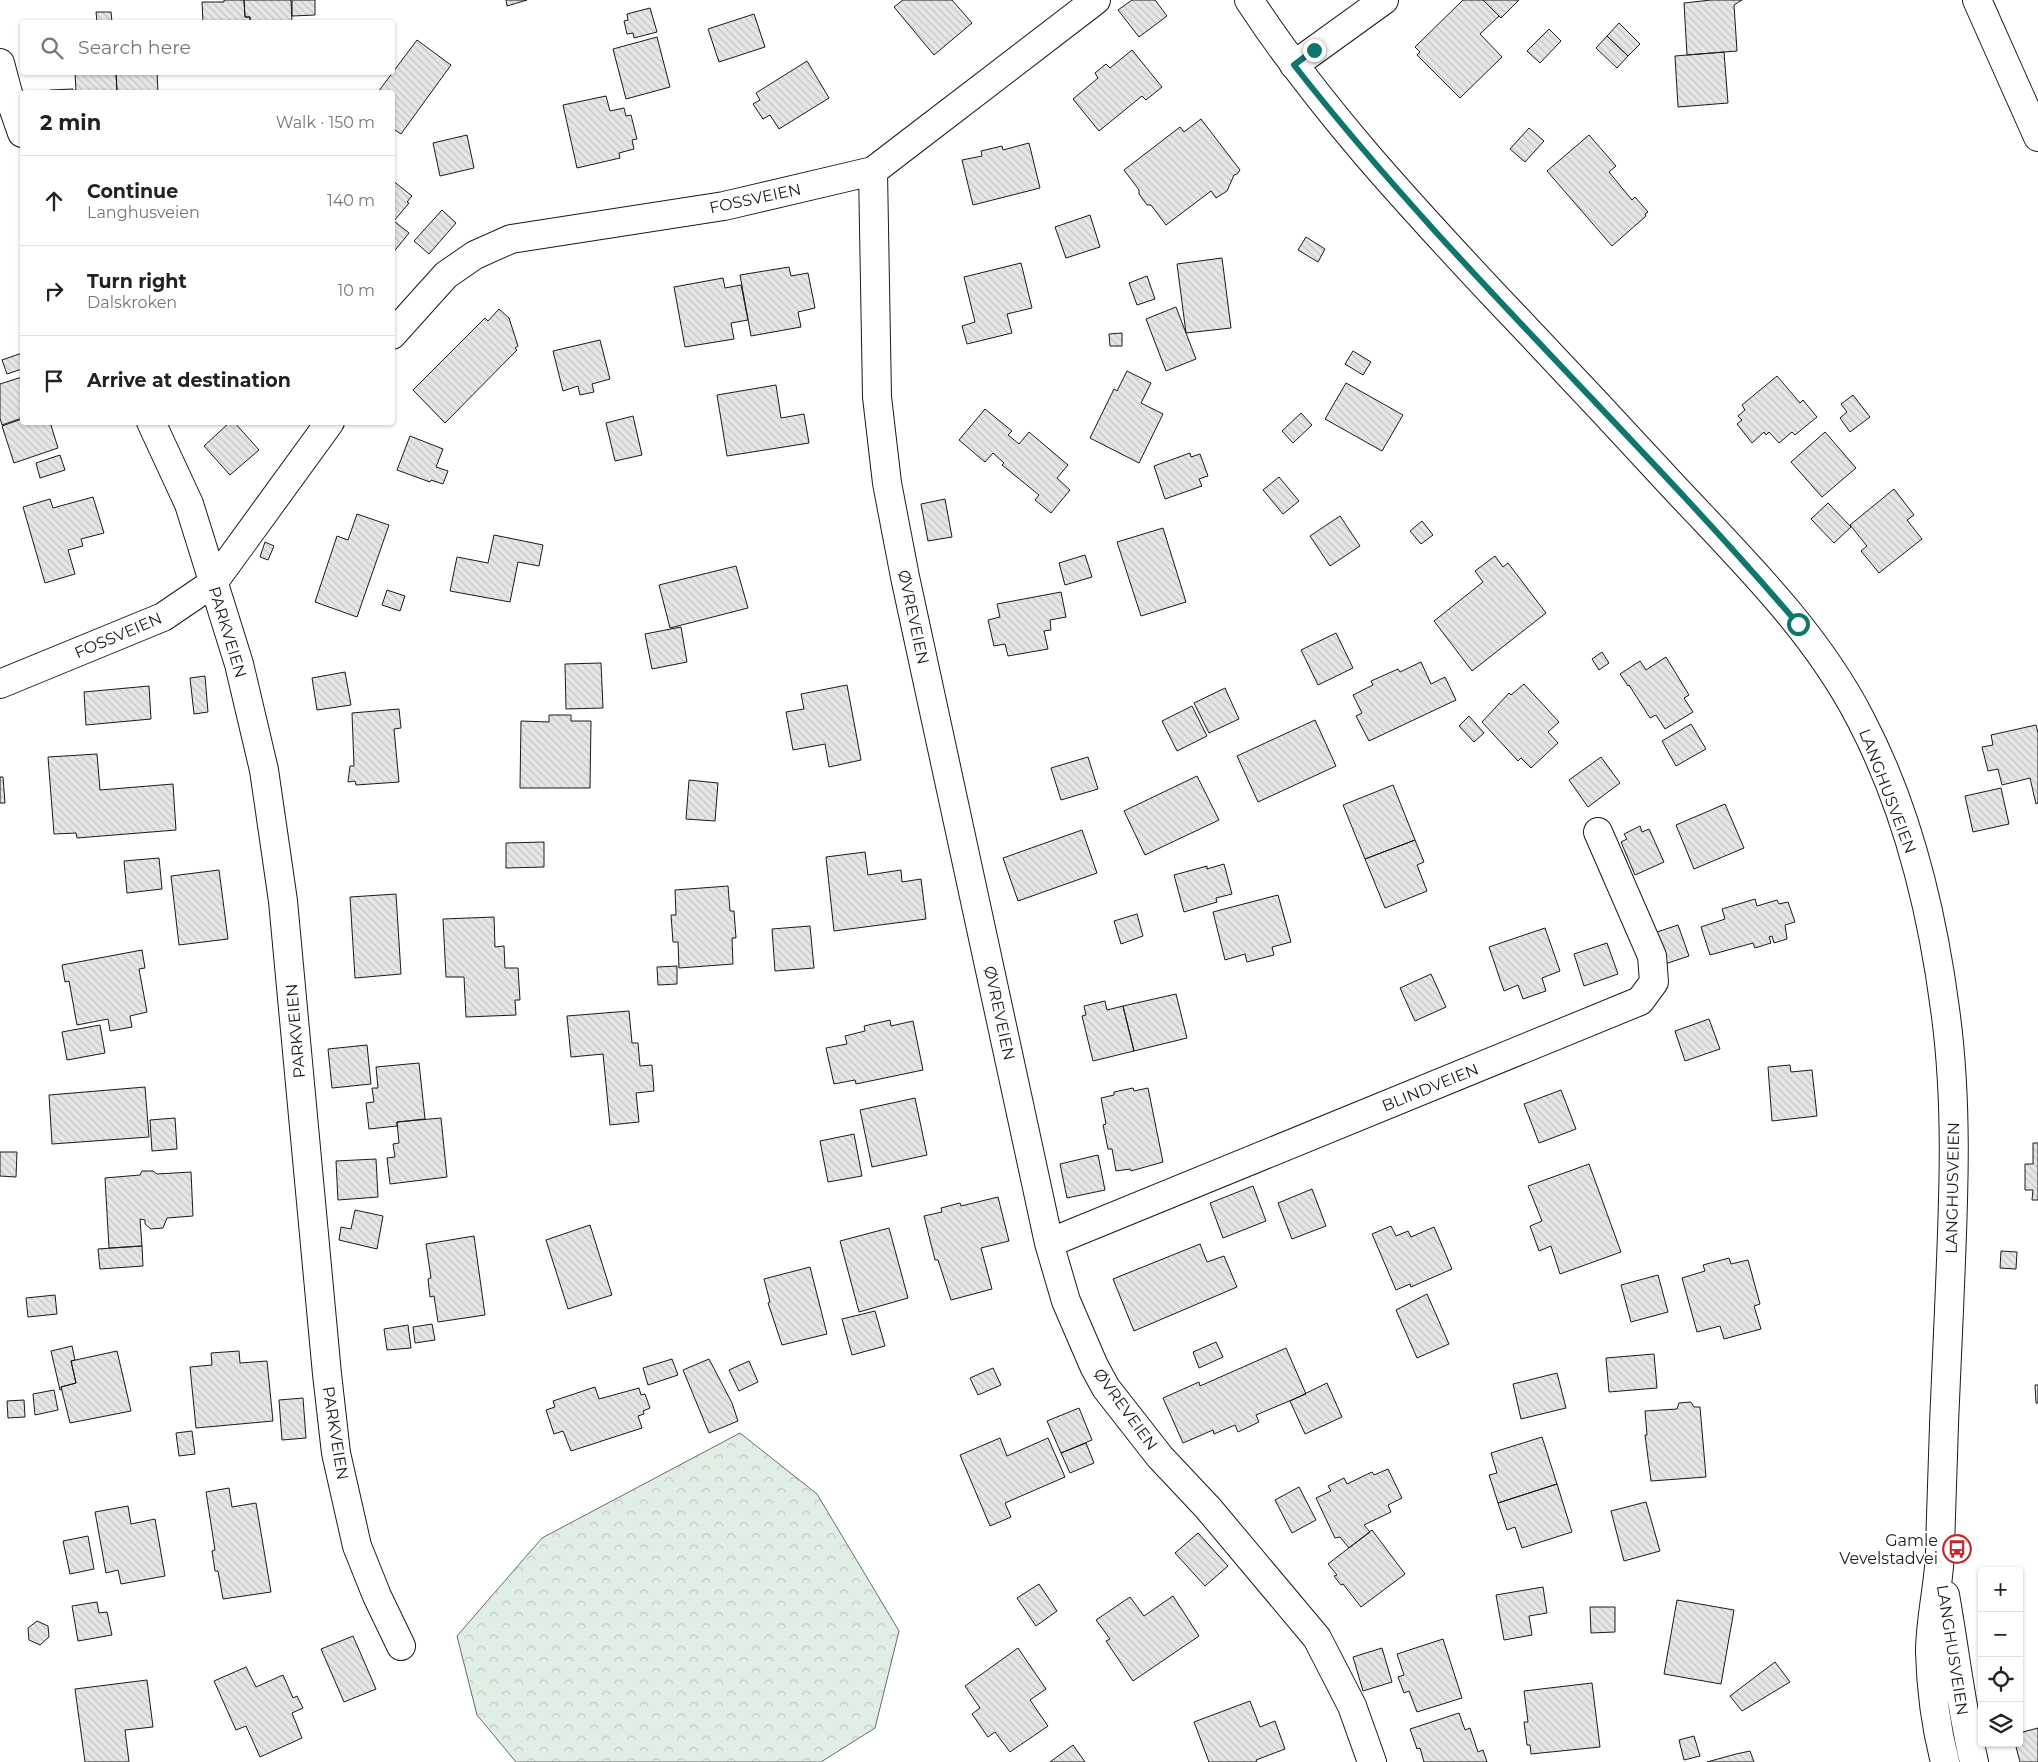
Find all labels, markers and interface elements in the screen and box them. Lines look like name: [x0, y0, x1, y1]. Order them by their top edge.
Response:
search box: [20, 20, 395, 75]
icon: search: [38, 34, 66, 62]
text: Search here: [78, 36, 191, 59]
route end: [1303, 39, 1326, 62]
text: 2 min: [40, 110, 101, 135]
text: Walk · 150 m: [276, 113, 375, 132]
street label: FOSSVEIEN: [708, 179, 803, 217]
text: Continue: [87, 180, 178, 203]
icon: ahead: [40, 187, 68, 215]
text: 140 m: [327, 191, 375, 210]
text: Langhusveien: [87, 203, 200, 222]
text: Turn right: [87, 270, 187, 293]
icon: right: [40, 277, 68, 305]
text: 10 m: [337, 281, 375, 300]
text: Dalskroken: [87, 293, 177, 312]
icon: arrive: [40, 367, 68, 395]
text: Arrive at destination: [87, 369, 291, 392]
street label: ØVREVEIEN: [894, 568, 933, 666]
street label: PARKVEIEN: [205, 584, 250, 680]
street label: FOSSVEIEN: [72, 608, 165, 662]
route start: [1787, 613, 1810, 636]
street label: LANGHUSVEIEN: [1855, 726, 1920, 856]
street label: ØVREVEIEN: [980, 964, 1019, 1062]
street label: PARKVEIEN: [282, 983, 309, 1079]
street label: BLINDVEIEN: [1379, 1059, 1481, 1115]
street label: LANGHUSVEIEN: [1942, 1122, 1963, 1254]
street label: ØVREVEIEN: [1090, 1365, 1162, 1454]
street label: PARKVEIEN: [319, 1385, 352, 1481]
place label: Gamle Vevelstadvei: [1839, 1531, 1938, 1568]
bus stop icon: Gamle Vevelstadvei: [1942, 1534, 1972, 1564]
map controls: [1978, 1567, 2023, 1747]
button: +: [1978, 1567, 2023, 1612]
street label: LANGHUSVEIEN: [1933, 1583, 1972, 1717]
button: −: [1978, 1612, 2023, 1657]
button: locate: [1978, 1657, 2023, 1702]
button: layers: [1978, 1702, 2023, 1747]

